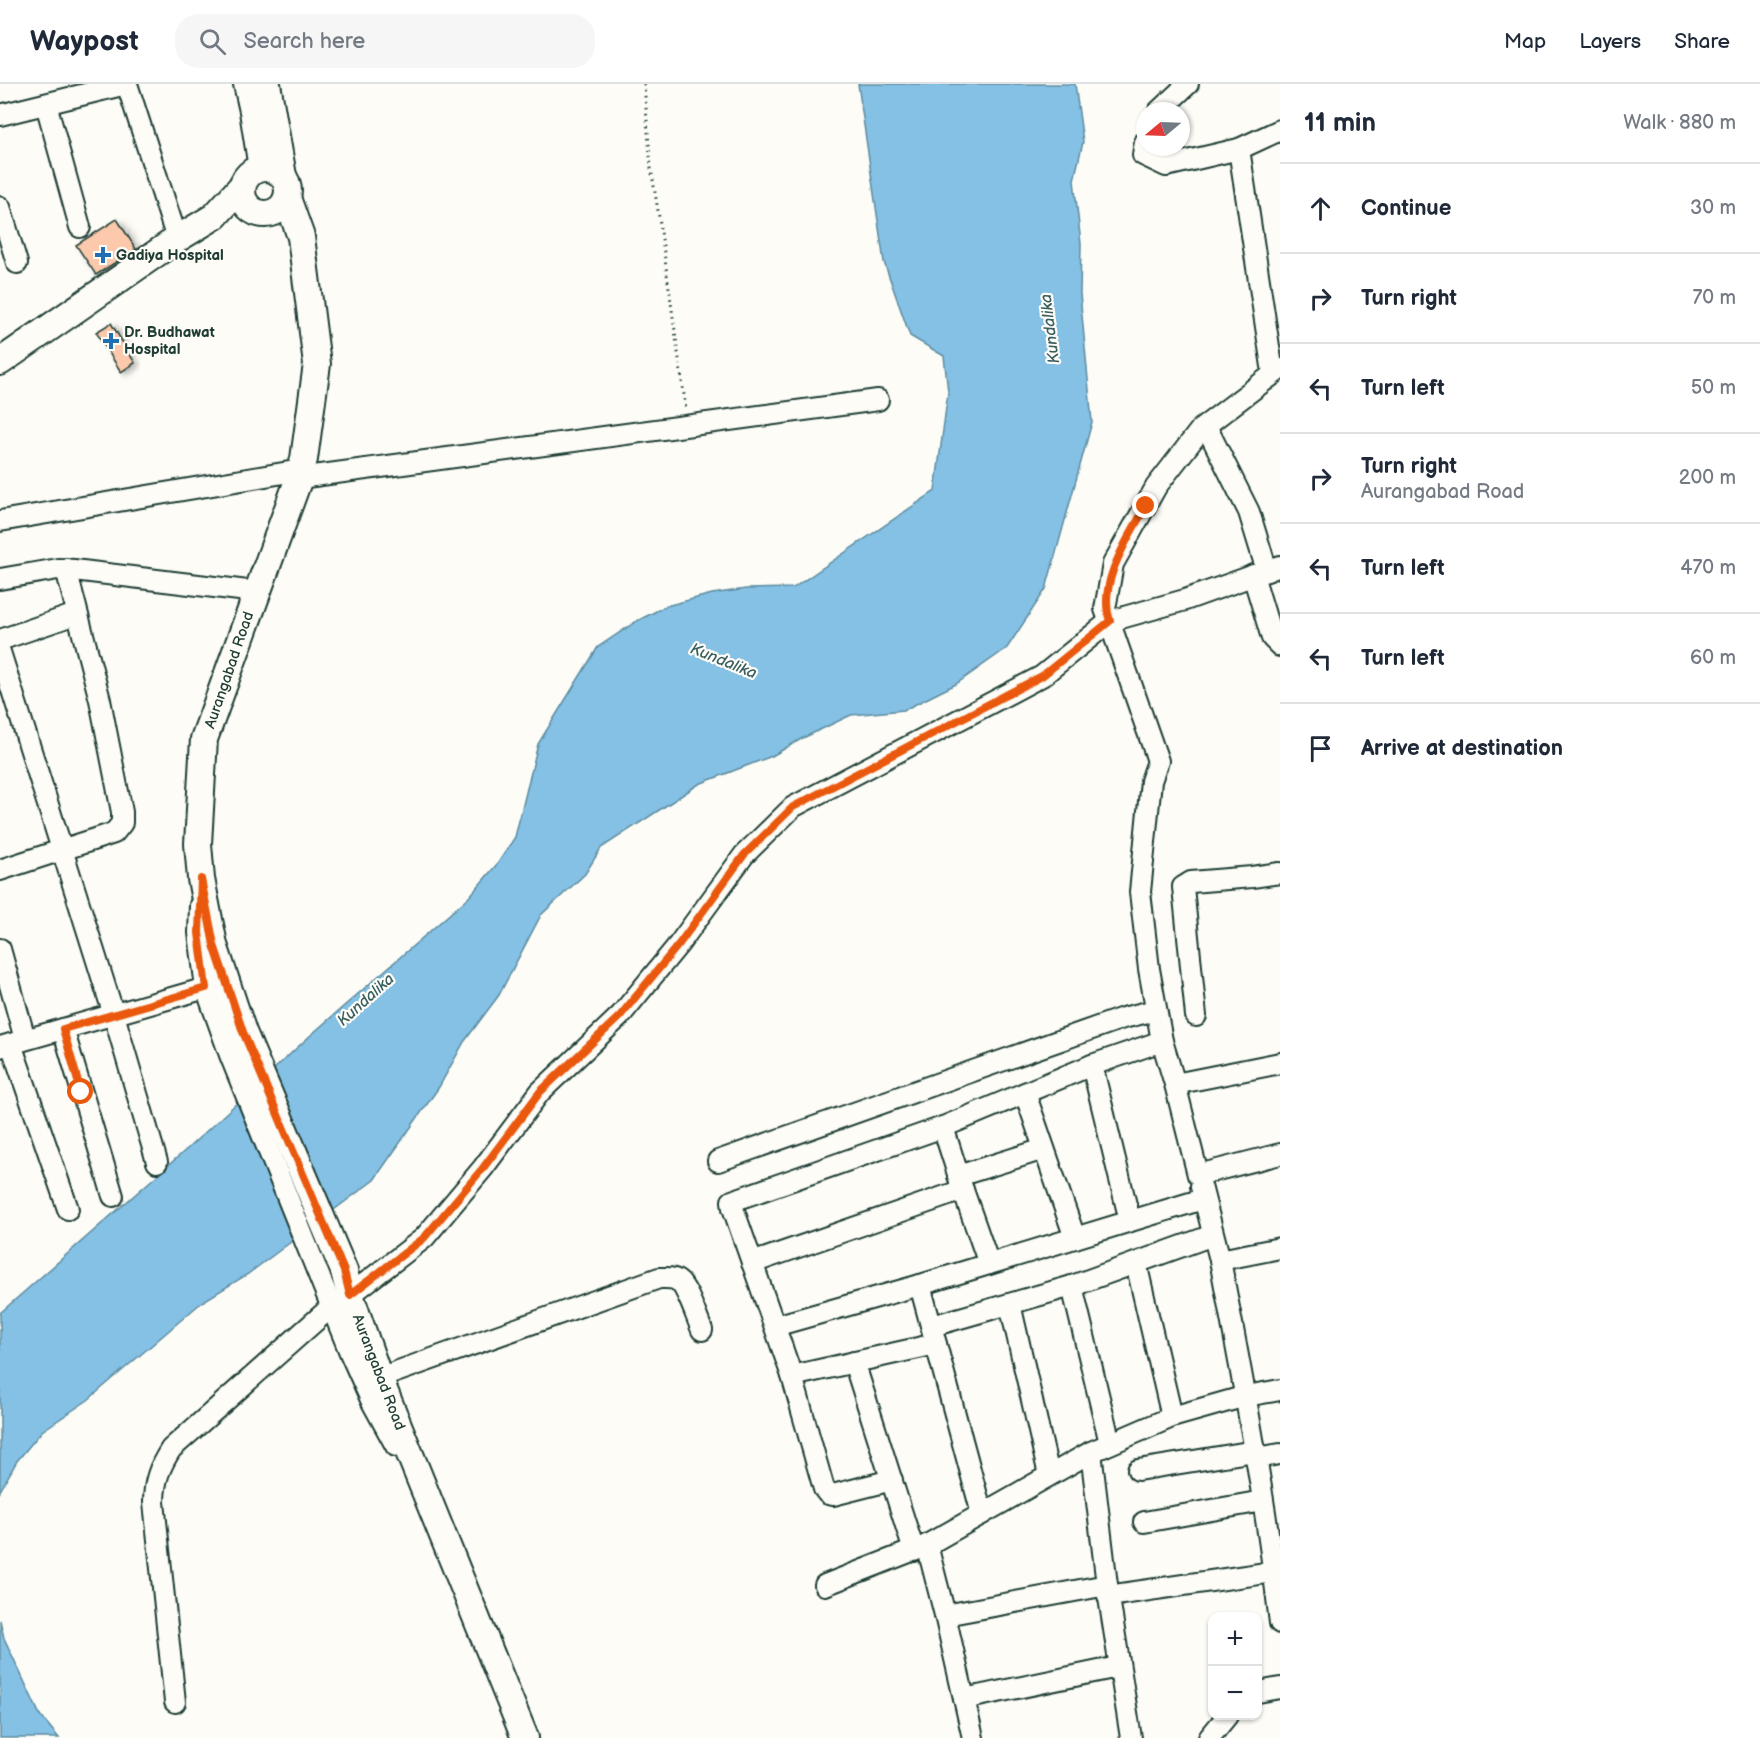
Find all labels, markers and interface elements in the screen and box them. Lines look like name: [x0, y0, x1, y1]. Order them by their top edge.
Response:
search box: [175, 14, 595, 68]
text: Waypost: [30, 25, 139, 58]
icon: search: [196, 25, 229, 58]
text: Search here: [244, 28, 365, 55]
text: Map: [1504, 29, 1546, 54]
text: Layers: [1579, 29, 1641, 54]
text: Share: [1674, 29, 1730, 54]
north arrow: [1136, 102, 1190, 156]
text: 11 min: [1304, 108, 1376, 139]
text: Walk · 880 m: [1623, 111, 1736, 135]
icon: ahead: [1304, 192, 1337, 225]
text: Continue: [1361, 195, 1451, 222]
text: 30 m: [1690, 196, 1736, 220]
marker: Gadiya Hospital: [94, 246, 112, 264]
place label: Gadiya Hospital: [116, 246, 224, 265]
icon: right: [1304, 282, 1337, 315]
text: Turn right: [1361, 285, 1457, 312]
text: 70 m: [1692, 286, 1736, 310]
water label: Kundalika: [1037, 293, 1064, 365]
place label: Dr. Budhawat Hospital: [124, 323, 215, 359]
marker: Dr. Budhawat Hospital: [102, 332, 120, 350]
icon: left: [1304, 372, 1337, 405]
text: Turn left: [1361, 375, 1445, 402]
text: 50 m: [1691, 376, 1736, 400]
text: Turn right: [1361, 453, 1457, 480]
icon: right: [1304, 462, 1337, 495]
text: 200 m: [1679, 466, 1736, 490]
text: Aurangabad Road: [1361, 480, 1524, 504]
route end: [1132, 492, 1158, 518]
icon: left: [1304, 552, 1337, 585]
text: Turn left: [1361, 555, 1445, 582]
text: 470 m: [1680, 556, 1736, 580]
street label: Aurangabad Road: [201, 609, 258, 731]
water label: Kundalika: [687, 639, 759, 683]
icon: left: [1304, 642, 1337, 675]
text: Turn left: [1361, 645, 1445, 672]
text: 60 m: [1690, 646, 1736, 670]
icon: arrive: [1304, 732, 1337, 765]
text: Arrive at destination: [1361, 735, 1563, 762]
water label: Kundalika: [334, 970, 398, 1031]
route start: [67, 1078, 93, 1104]
street label: Aurangabad Road: [348, 1312, 409, 1433]
map controls: [1208, 1612, 1262, 1720]
button: +: [1208, 1612, 1262, 1666]
button: −: [1208, 1666, 1262, 1720]

